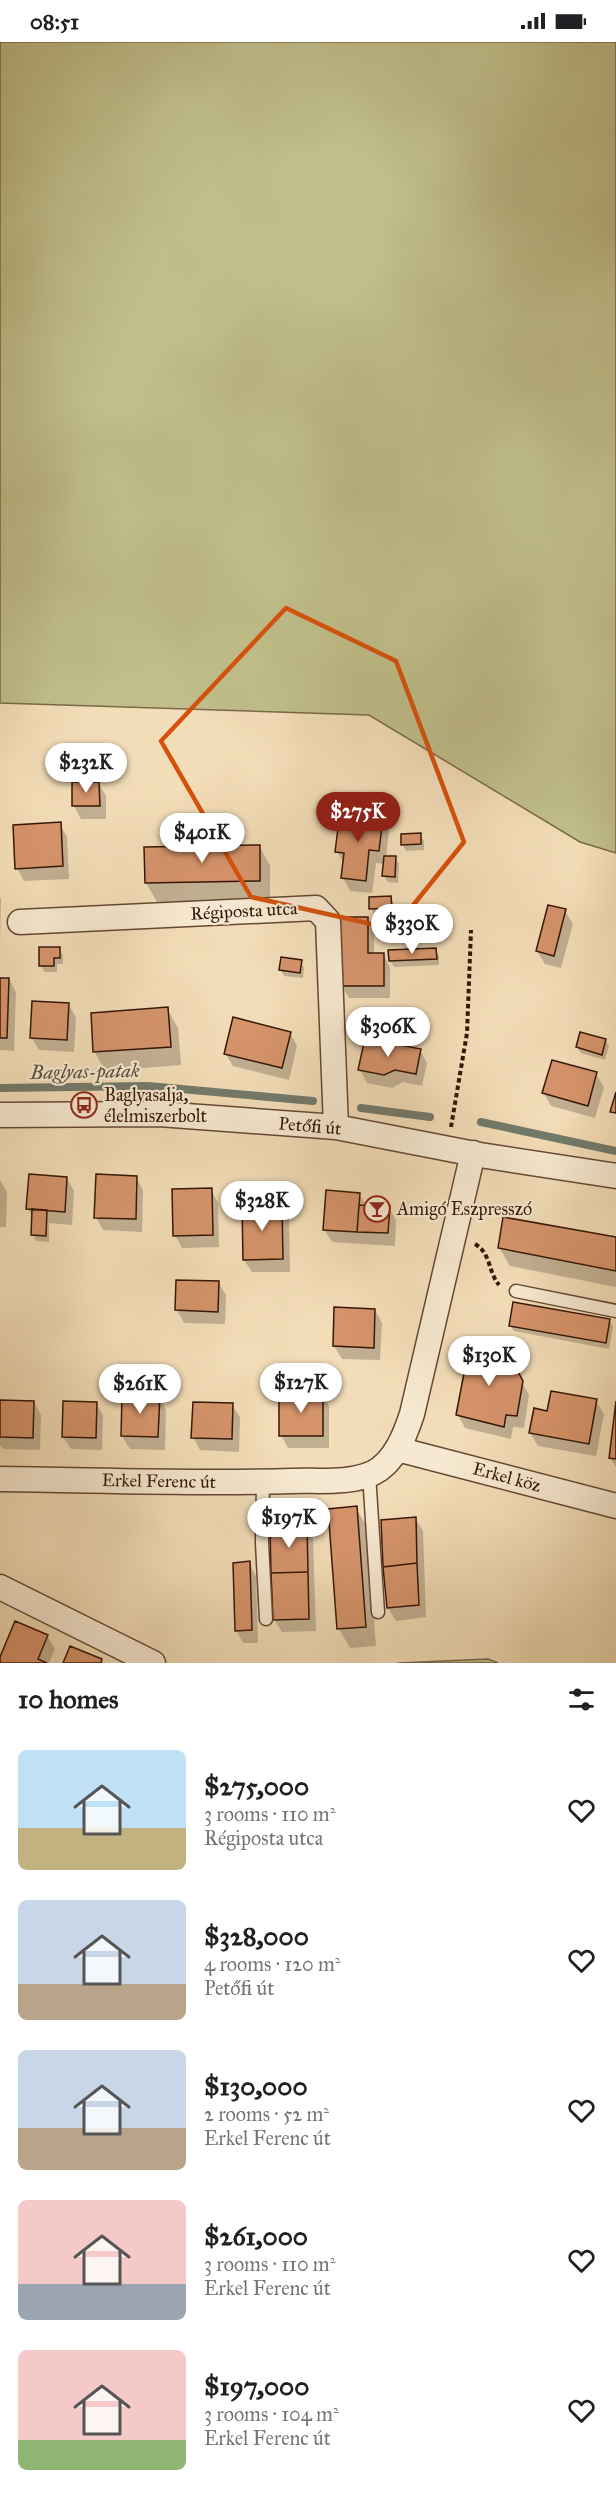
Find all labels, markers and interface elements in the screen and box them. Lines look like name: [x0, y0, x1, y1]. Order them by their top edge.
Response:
text: 08:51: [30, 8, 79, 35]
pin: $232K: [44, 743, 128, 794]
text: $232K: [59, 750, 113, 774]
pin: $275K: [316, 792, 400, 843]
text: $275K: [330, 799, 386, 823]
pin: $401K: [160, 813, 244, 864]
text: $401K: [174, 820, 230, 844]
street label: Régiposta utca: [190, 897, 299, 926]
pin: $330K: [370, 904, 454, 955]
text: $330K: [385, 911, 439, 935]
pin: $306K: [346, 1007, 430, 1058]
text: $306K: [360, 1014, 416, 1038]
water label: Baglyas-patak: [29, 1058, 140, 1085]
place label: Baglyasalja, élelmiszerbolt: [104, 1084, 208, 1127]
bus stop icon: Baglyasalja, élelmiszerbolt: [69, 1090, 99, 1120]
street label: Petőfi út: [278, 1112, 343, 1140]
pin: $328K: [220, 1181, 304, 1232]
text: $328K: [235, 1188, 289, 1212]
bar icon: Amigó Eszpresszó: [362, 1194, 392, 1224]
place label: Amigó Eszpresszó: [396, 1198, 532, 1221]
pin: $130K: [447, 1336, 531, 1387]
text: $130K: [462, 1343, 516, 1367]
pin: $127K: [259, 1363, 343, 1414]
pin: $261K: [98, 1364, 182, 1415]
text: $127K: [274, 1370, 328, 1394]
text: $261K: [113, 1371, 167, 1395]
street label: Erkel köz: [471, 1457, 543, 1497]
street label: Erkel Ferenc út: [102, 1469, 217, 1493]
pin: $197K: [247, 1498, 331, 1549]
text: $197K: [261, 1505, 317, 1529]
text: 10 homes: [18, 1683, 119, 1715]
icon: filters: [565, 1683, 598, 1716]
text: $275,000: [204, 1770, 309, 1802]
icon: home: [66, 1774, 138, 1846]
icon: heart: [565, 1794, 598, 1827]
text: 3 rooms · 110 m²: [204, 1802, 335, 1826]
text: Régiposta utca: [204, 1826, 323, 1850]
text: $328,000: [204, 1920, 309, 1952]
icon: home: [66, 1924, 138, 1996]
icon: heart: [565, 1944, 598, 1977]
text: 4 rooms · 120 m²: [204, 1952, 341, 1976]
text: Petőfi út: [204, 1976, 274, 2000]
text: $130,000: [204, 2070, 308, 2102]
icon: home: [66, 2074, 138, 2146]
icon: heart: [565, 2094, 598, 2127]
text: 2 rooms · 52 m²: [204, 2102, 329, 2126]
text: Erkel Ferenc út: [204, 2126, 331, 2150]
text: $261,000: [204, 2220, 308, 2252]
icon: home: [66, 2224, 138, 2296]
icon: heart: [565, 2244, 598, 2277]
text: 3 rooms · 110 m²: [204, 2252, 335, 2276]
text: Erkel Ferenc út: [204, 2276, 331, 2300]
text: $197,000: [204, 2370, 309, 2402]
icon: home: [66, 2374, 138, 2446]
icon: heart: [565, 2394, 598, 2427]
text: 3 rooms · 104 m²: [204, 2402, 339, 2426]
text: Erkel Ferenc út: [204, 2426, 331, 2450]

